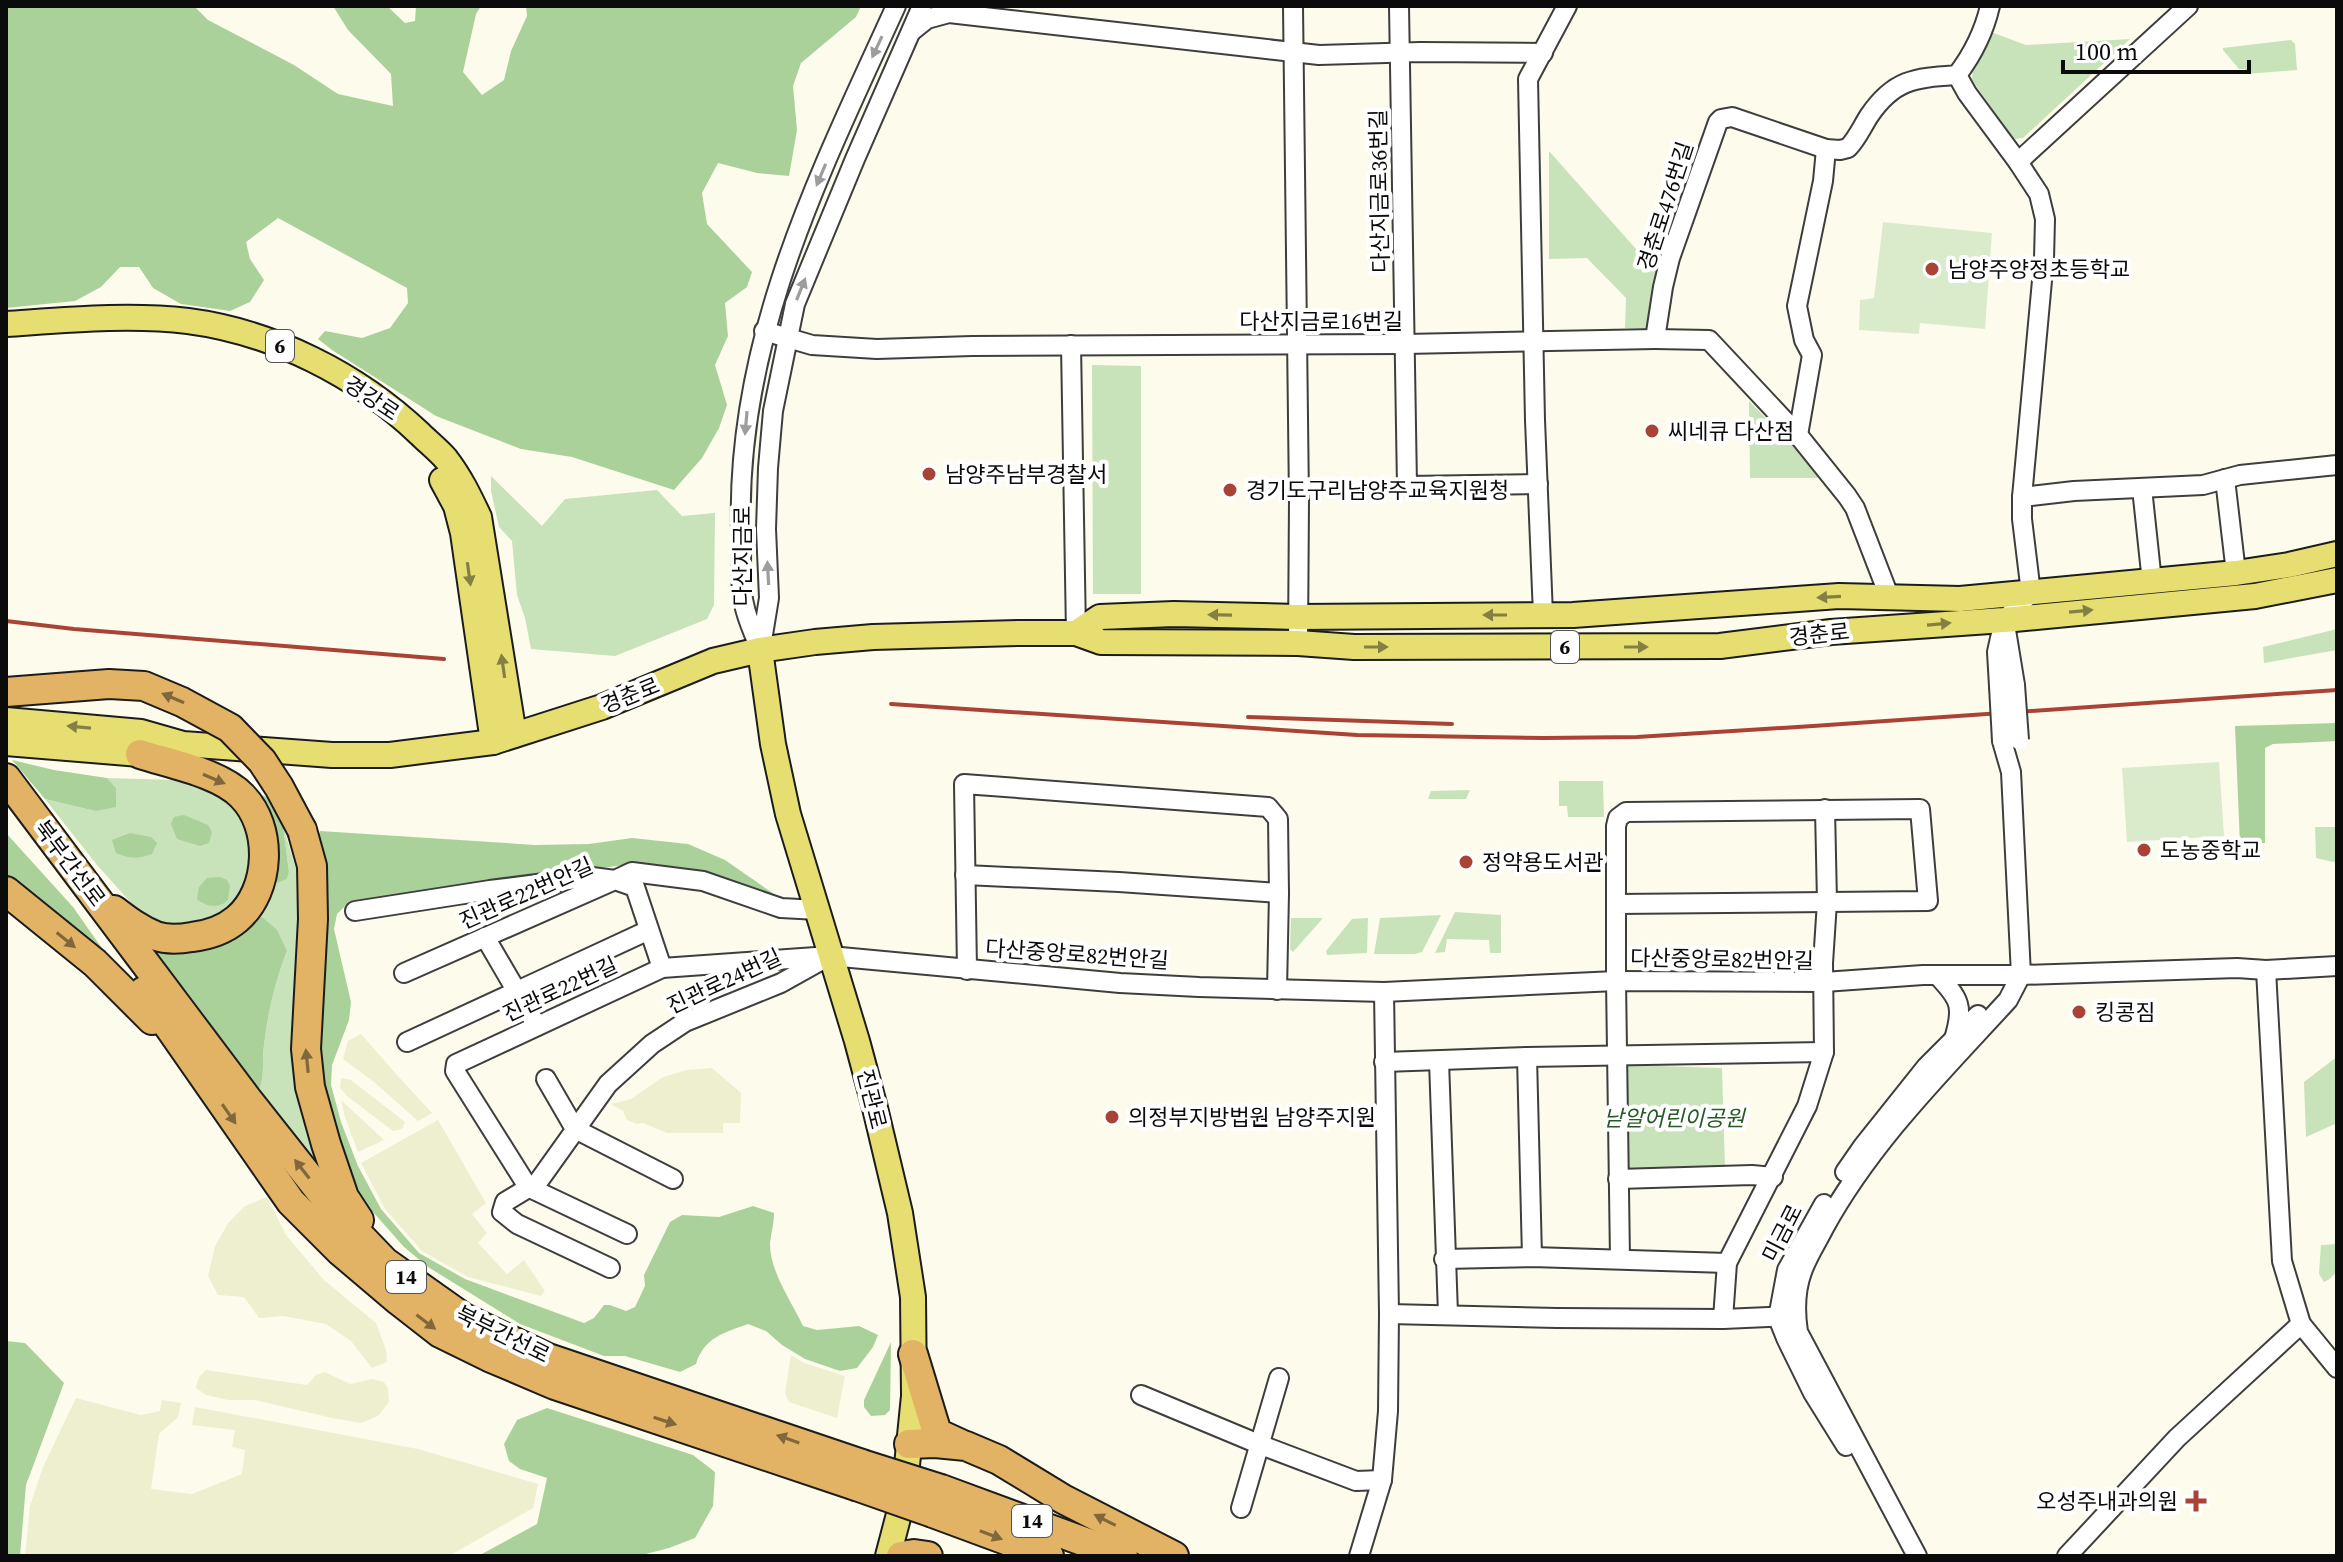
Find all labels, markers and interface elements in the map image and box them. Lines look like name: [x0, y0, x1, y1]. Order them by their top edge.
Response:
scale bar: [2063, 24, 2249, 74]
text: 100 m: [2075, 35, 2138, 68]
one-way arrow: [870, 36, 884, 59]
street label: 다산지금로36번길: [1363, 109, 1395, 273]
street label: 경춘로476번길: [1630, 138, 1700, 274]
one-way arrow: [814, 163, 827, 187]
place label: 남양주양정초등학교: [1948, 254, 2130, 284]
marker: 남양주양정초등학교: [1923, 260, 1941, 278]
one-way arrow: [795, 277, 808, 301]
street label: 다산지금로16번길: [1239, 306, 1403, 336]
road number: 6: [266, 330, 294, 362]
street label: 경강로: [338, 369, 406, 427]
one-way arrow: [740, 411, 753, 436]
place label: 씨네큐 다산점: [1668, 416, 1795, 446]
marker: 씨네큐 다산점: [1643, 422, 1661, 440]
place label: 남양주남부경찰서: [945, 459, 1107, 489]
marker: 남양주남부경찰서: [920, 465, 938, 483]
place label: 경기도구리남양주교육지원청: [1246, 475, 1509, 505]
marker: 경기도구리남양주교육지원청: [1221, 481, 1239, 499]
street label: 다산지금로: [727, 505, 757, 607]
one-way arrow: [761, 560, 774, 585]
one-way arrow: [463, 562, 476, 587]
one-way arrow: [1816, 591, 1841, 604]
one-way arrow: [2069, 605, 2094, 618]
one-way arrow: [1207, 609, 1232, 621]
one-way arrow: [1482, 609, 1507, 621]
street label: 경춘로: [1787, 616, 1851, 652]
one-way arrow: [1927, 617, 1952, 630]
road number: 6: [1551, 631, 1579, 663]
one-way arrow: [1624, 640, 1649, 653]
one-way arrow: [1364, 641, 1389, 653]
one-way arrow: [496, 654, 509, 679]
street label: 경춘로: [596, 670, 664, 720]
one-way arrow: [161, 692, 185, 705]
one-way arrow: [66, 720, 91, 733]
one-way arrow: [202, 773, 226, 786]
street label: 북부간선로: [28, 814, 112, 912]
place label: 도농중학교: [2160, 835, 2261, 865]
marker: 도농중학교: [2135, 841, 2153, 859]
place label: 정약용도서관: [1482, 847, 1603, 877]
street label: 진관로22번안길: [454, 850, 598, 936]
marker: 정약용도서관: [1457, 853, 1475, 871]
one-way arrow: [56, 931, 76, 948]
street label: 다산중앙로82번안길: [984, 933, 1170, 975]
street label: 진관로24번길: [662, 941, 786, 1021]
street label: 다산중앙로82번안길: [1630, 942, 1814, 976]
street label: 진관로22번길: [498, 949, 622, 1029]
place label: 킹콩짐: [2095, 997, 2156, 1027]
marker: 킹콩짐: [2070, 1003, 2088, 1021]
one-way arrow: [301, 1048, 314, 1073]
street label: 진관로: [850, 1066, 894, 1132]
place label: 의정부지방법원 남양주지원: [1128, 1102, 1376, 1132]
one-way arrow: [221, 1103, 237, 1125]
park label: 낟알어린이공원: [1603, 1103, 1747, 1133]
marker: 의정부지방법원 남양주지원: [1103, 1108, 1121, 1126]
one-way arrow: [295, 1159, 311, 1179]
street label: 미금로: [1755, 1199, 1809, 1267]
road number: 14: [386, 1261, 426, 1293]
street label: 북부간선로: [451, 1298, 555, 1370]
one-way arrow: [415, 1313, 436, 1329]
one-way arrow: [653, 1415, 677, 1427]
one-way arrow: [776, 1433, 800, 1445]
place label: 오성주내과의원: [2036, 1486, 2178, 1516]
marker: 오성주내과의원: [2185, 1490, 2207, 1512]
road number: 14: [1012, 1505, 1052, 1537]
one-way arrow: [1093, 1514, 1116, 1527]
one-way arrow: [979, 1529, 1003, 1542]

